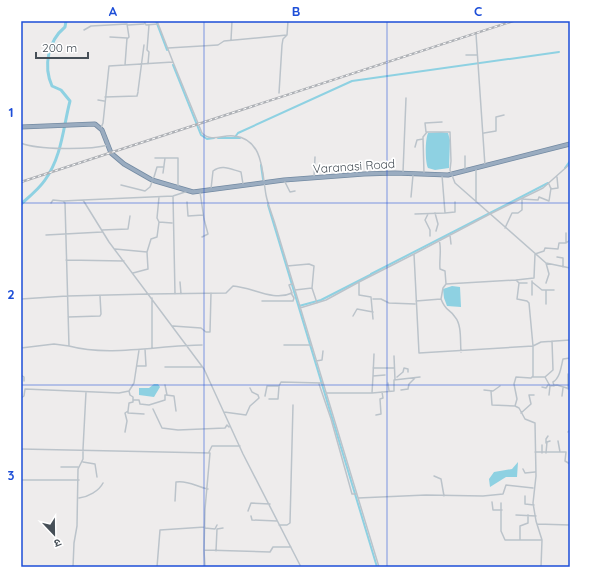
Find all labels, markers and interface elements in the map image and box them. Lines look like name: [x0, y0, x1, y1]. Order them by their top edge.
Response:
text: A: [109, 3, 118, 19]
text: B: [292, 3, 300, 19]
text: C: [474, 3, 482, 19]
scale bar: [36, 34, 88, 60]
text: 200 m: [42, 40, 77, 55]
text: 1: [8, 104, 14, 120]
street label: Varanasi Road: [312, 156, 396, 176]
text: 2: [7, 286, 15, 302]
text: 3: [8, 467, 15, 483]
north arrow: [34, 514, 74, 554]
text: उ: [52, 536, 63, 551]

